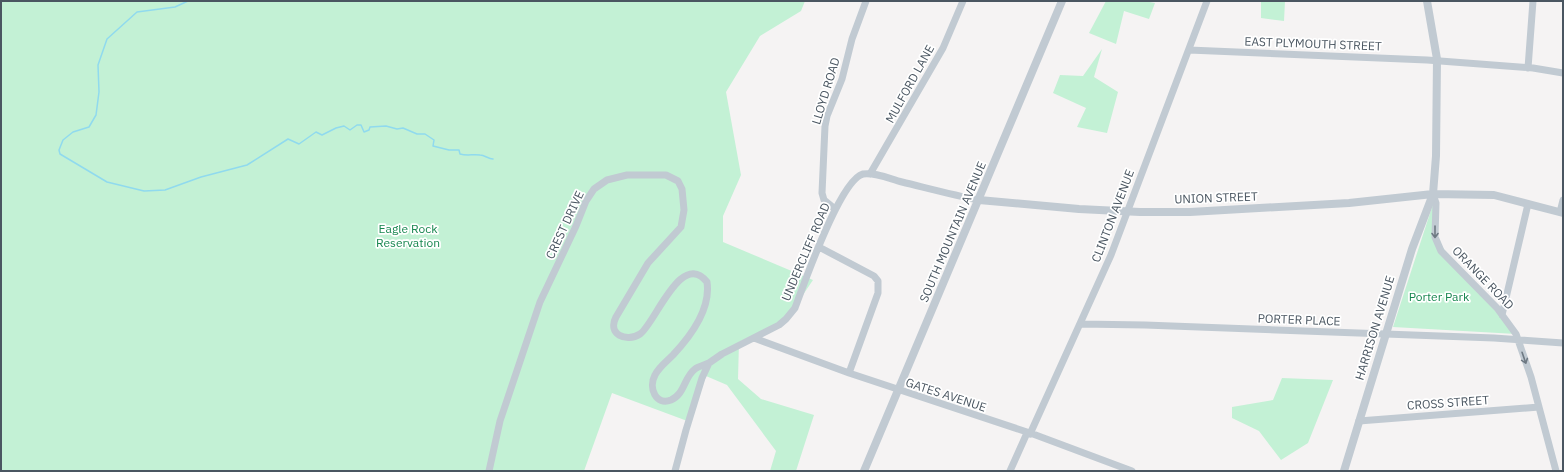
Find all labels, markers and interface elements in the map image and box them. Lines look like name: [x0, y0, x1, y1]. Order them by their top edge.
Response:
street label: EAST PLYMOUTH STREET: [1244, 34, 1382, 53]
street label: MULFORD LANE: [882, 42, 937, 125]
street label: LLOYD ROAD: [808, 55, 843, 126]
street label: SOUTH MOUNTAIN AVENUE: [916, 159, 989, 305]
street label: CLINTON AVENUE: [1088, 167, 1137, 264]
street label: CREST DRIVE: [542, 188, 587, 261]
street label: UNION STREET: [1174, 189, 1258, 206]
street label: UNDERCLIFF ROAD: [778, 200, 833, 303]
park label: Eagle Rock Reservation: [376, 221, 440, 250]
one-way arrow: [1432, 225, 1439, 238]
street label: ORANGE ROAD: [1449, 243, 1517, 312]
street label: HARRISON AVENUE: [1352, 274, 1398, 382]
park label: Porter Park: [1409, 289, 1470, 304]
street label: PORTER PLACE: [1257, 311, 1341, 328]
one-way arrow: [1521, 352, 1529, 364]
street label: GATES AVENUE: [904, 374, 988, 415]
street label: CROSS STREET: [1406, 392, 1490, 413]

